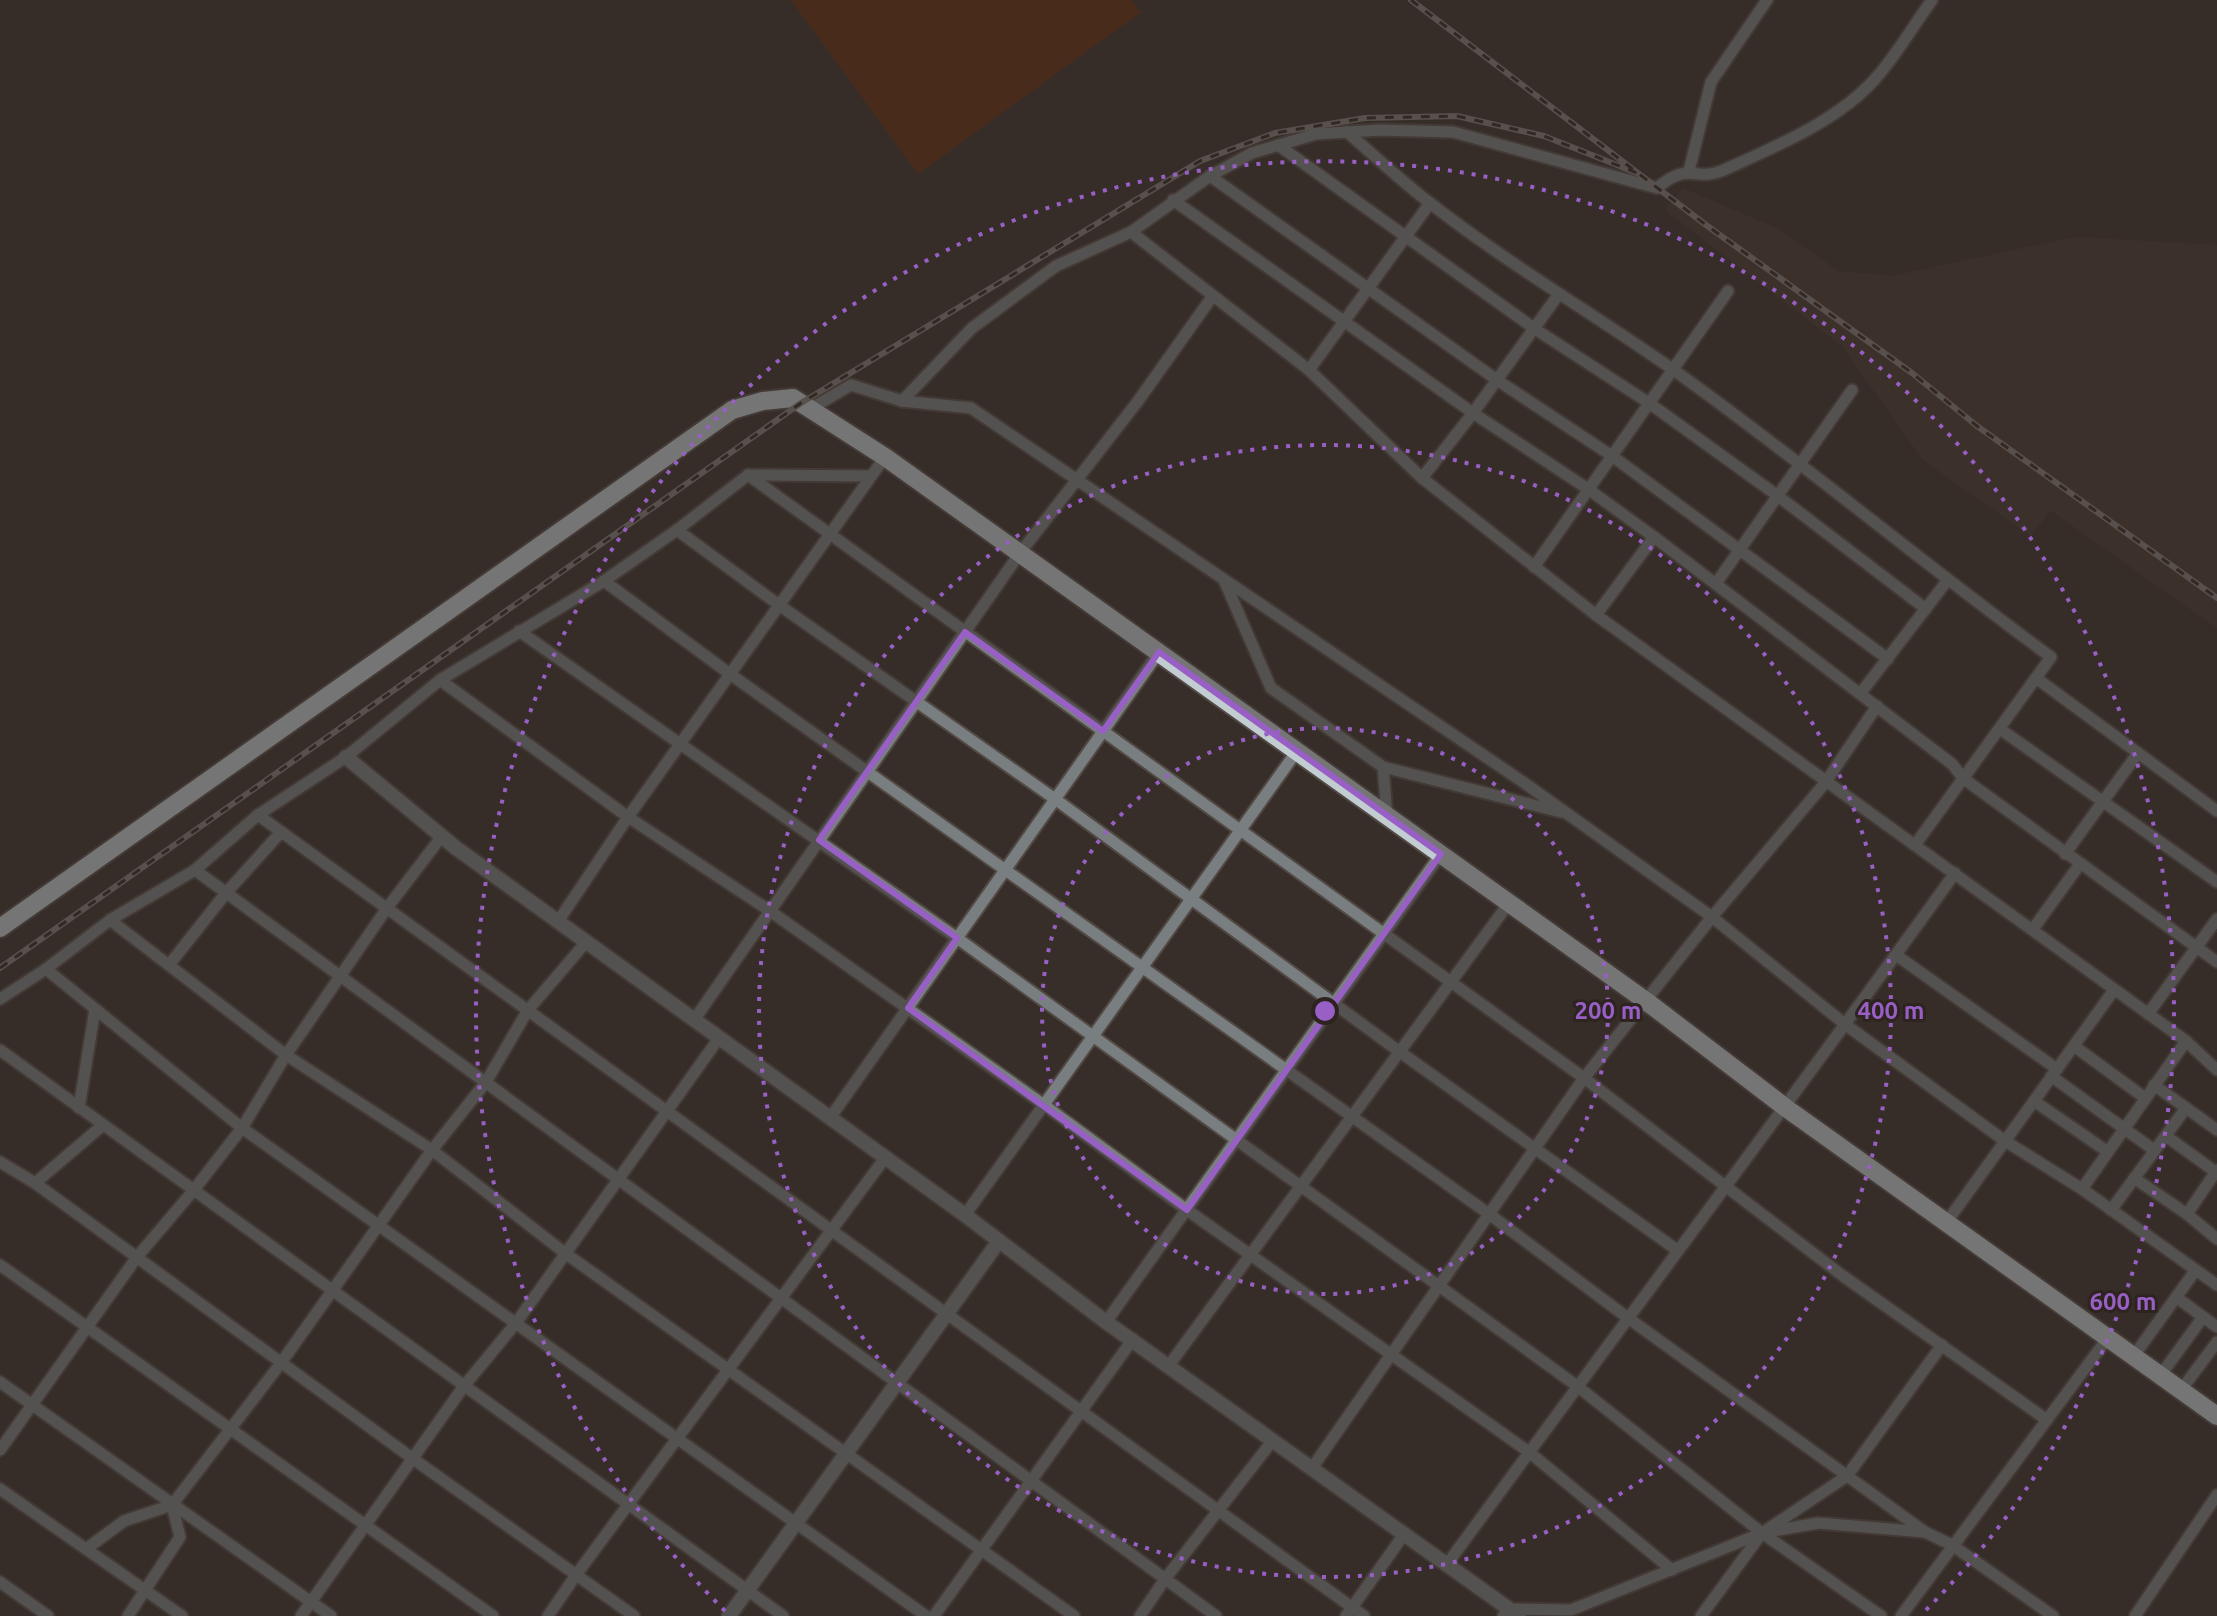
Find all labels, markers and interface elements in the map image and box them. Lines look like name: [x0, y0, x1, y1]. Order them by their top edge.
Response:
centre of rings: [1311, 997, 1339, 1025]
text: 200 m: [1575, 997, 1641, 1024]
text: 400 m: [1858, 997, 1924, 1024]
text: 600 m: [2090, 1288, 2156, 1315]

